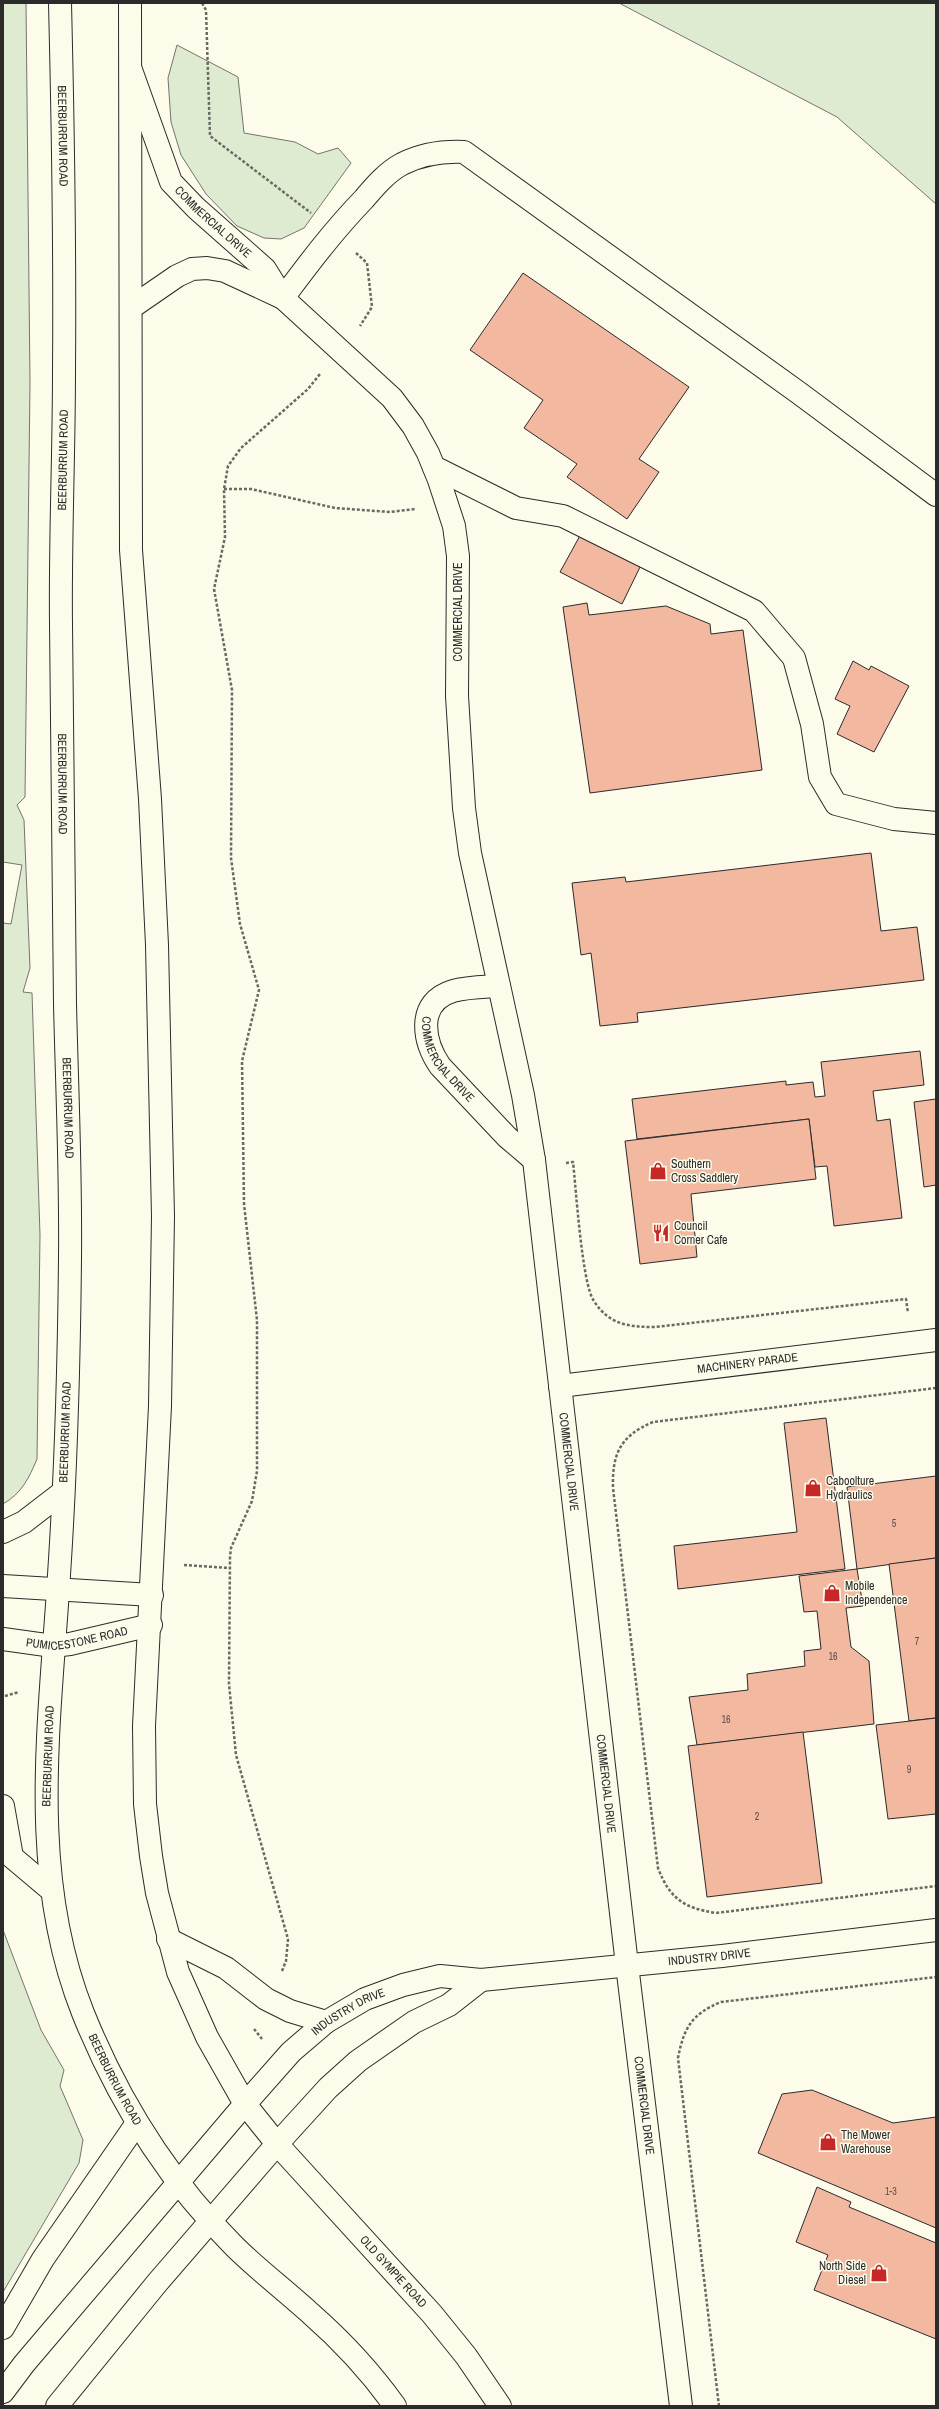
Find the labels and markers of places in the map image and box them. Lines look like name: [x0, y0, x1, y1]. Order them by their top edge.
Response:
place label: Southern Cross Saddlery: [671, 1156, 738, 1186]
shop icon: Southern Cross Saddlery: [648, 1161, 668, 1181]
place label: Council Corner Cafe: [674, 1218, 728, 1248]
restaurant icon: Council Corner Cafe: [651, 1223, 671, 1243]
place label: Caboolture Hydraulics: [826, 1473, 874, 1503]
shop icon: Caboolture Hydraulics: [803, 1478, 823, 1498]
place label: Mobile Independence: [845, 1578, 907, 1608]
shop icon: Mobile Independence: [822, 1583, 842, 1603]
place label: The Mower Warehouse: [841, 2127, 891, 2157]
shop icon: The Mower Warehouse: [818, 2132, 838, 2152]
place label: North Side Diesel: [819, 2258, 866, 2288]
shop icon: North Side Diesel: [869, 2263, 889, 2283]

